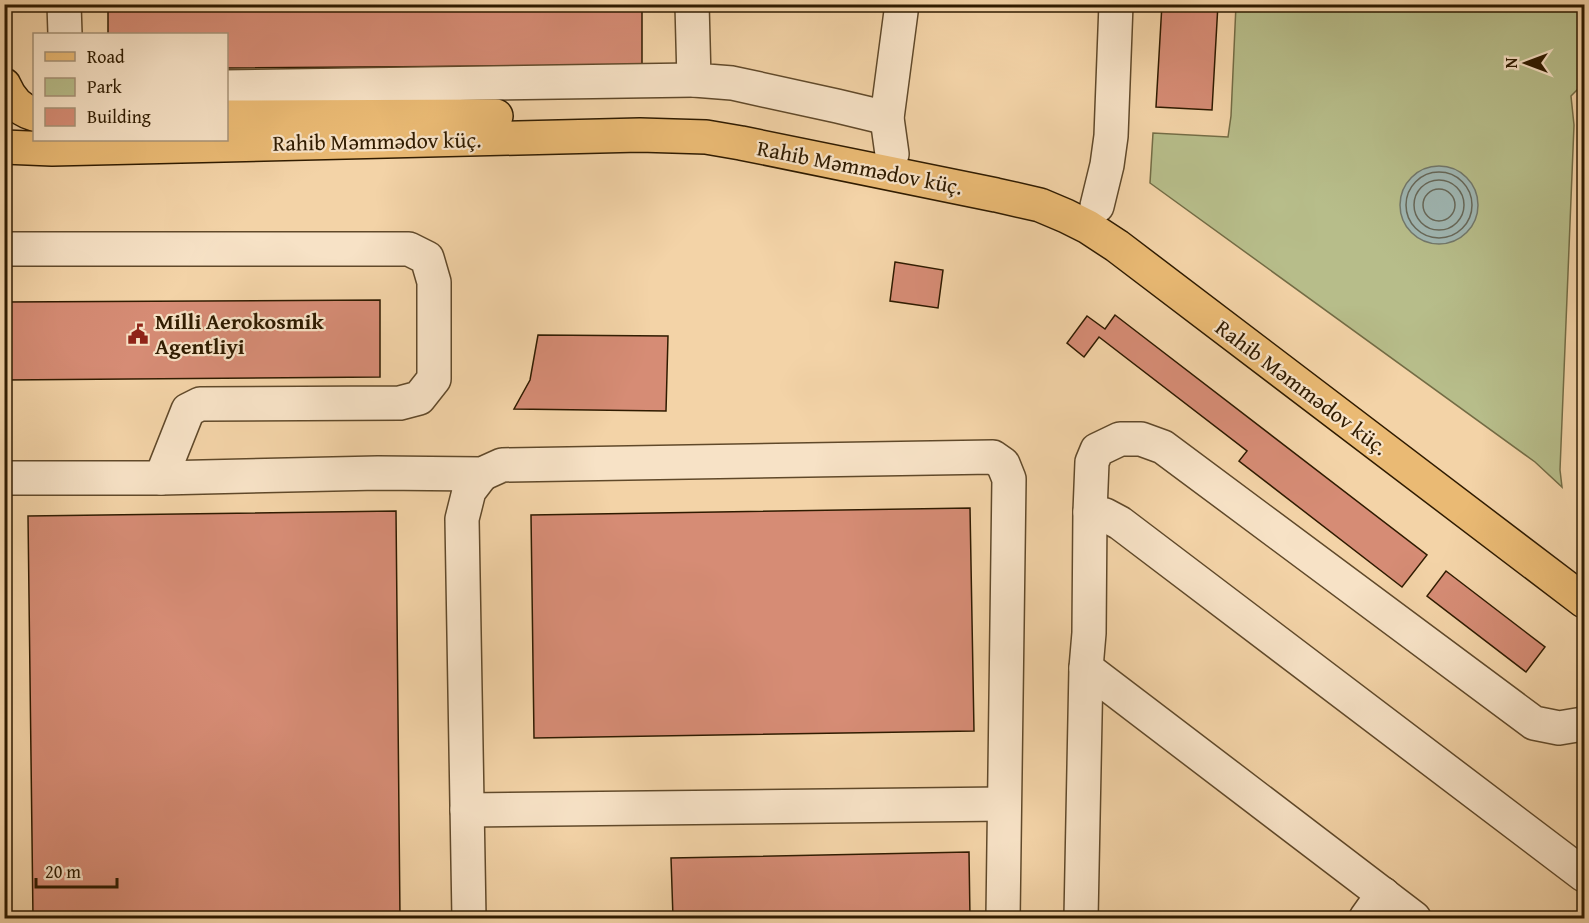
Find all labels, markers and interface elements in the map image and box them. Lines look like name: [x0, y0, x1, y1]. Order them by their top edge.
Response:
legend: [33, 33, 228, 141]
north arrow: [1496, 33, 1556, 93]
text: Road: [87, 43, 125, 70]
text: N: [1499, 57, 1523, 68]
text: Park: [87, 73, 123, 100]
text: Building: [87, 103, 151, 130]
street label: Rahib Məmmədov küç.: [272, 123, 482, 159]
street label: Rahib Məmmədov küç.: [754, 131, 966, 203]
place label: Milli Aerokosmik Agentliyi: [155, 305, 324, 362]
street label: Rahib Məmmədov küç.: [1209, 311, 1395, 463]
public building icon: Milli Aerokosmik Agentliyi: [126, 322, 150, 346]
scale bar: [36, 851, 117, 889]
text: 20 m: [45, 858, 81, 885]

